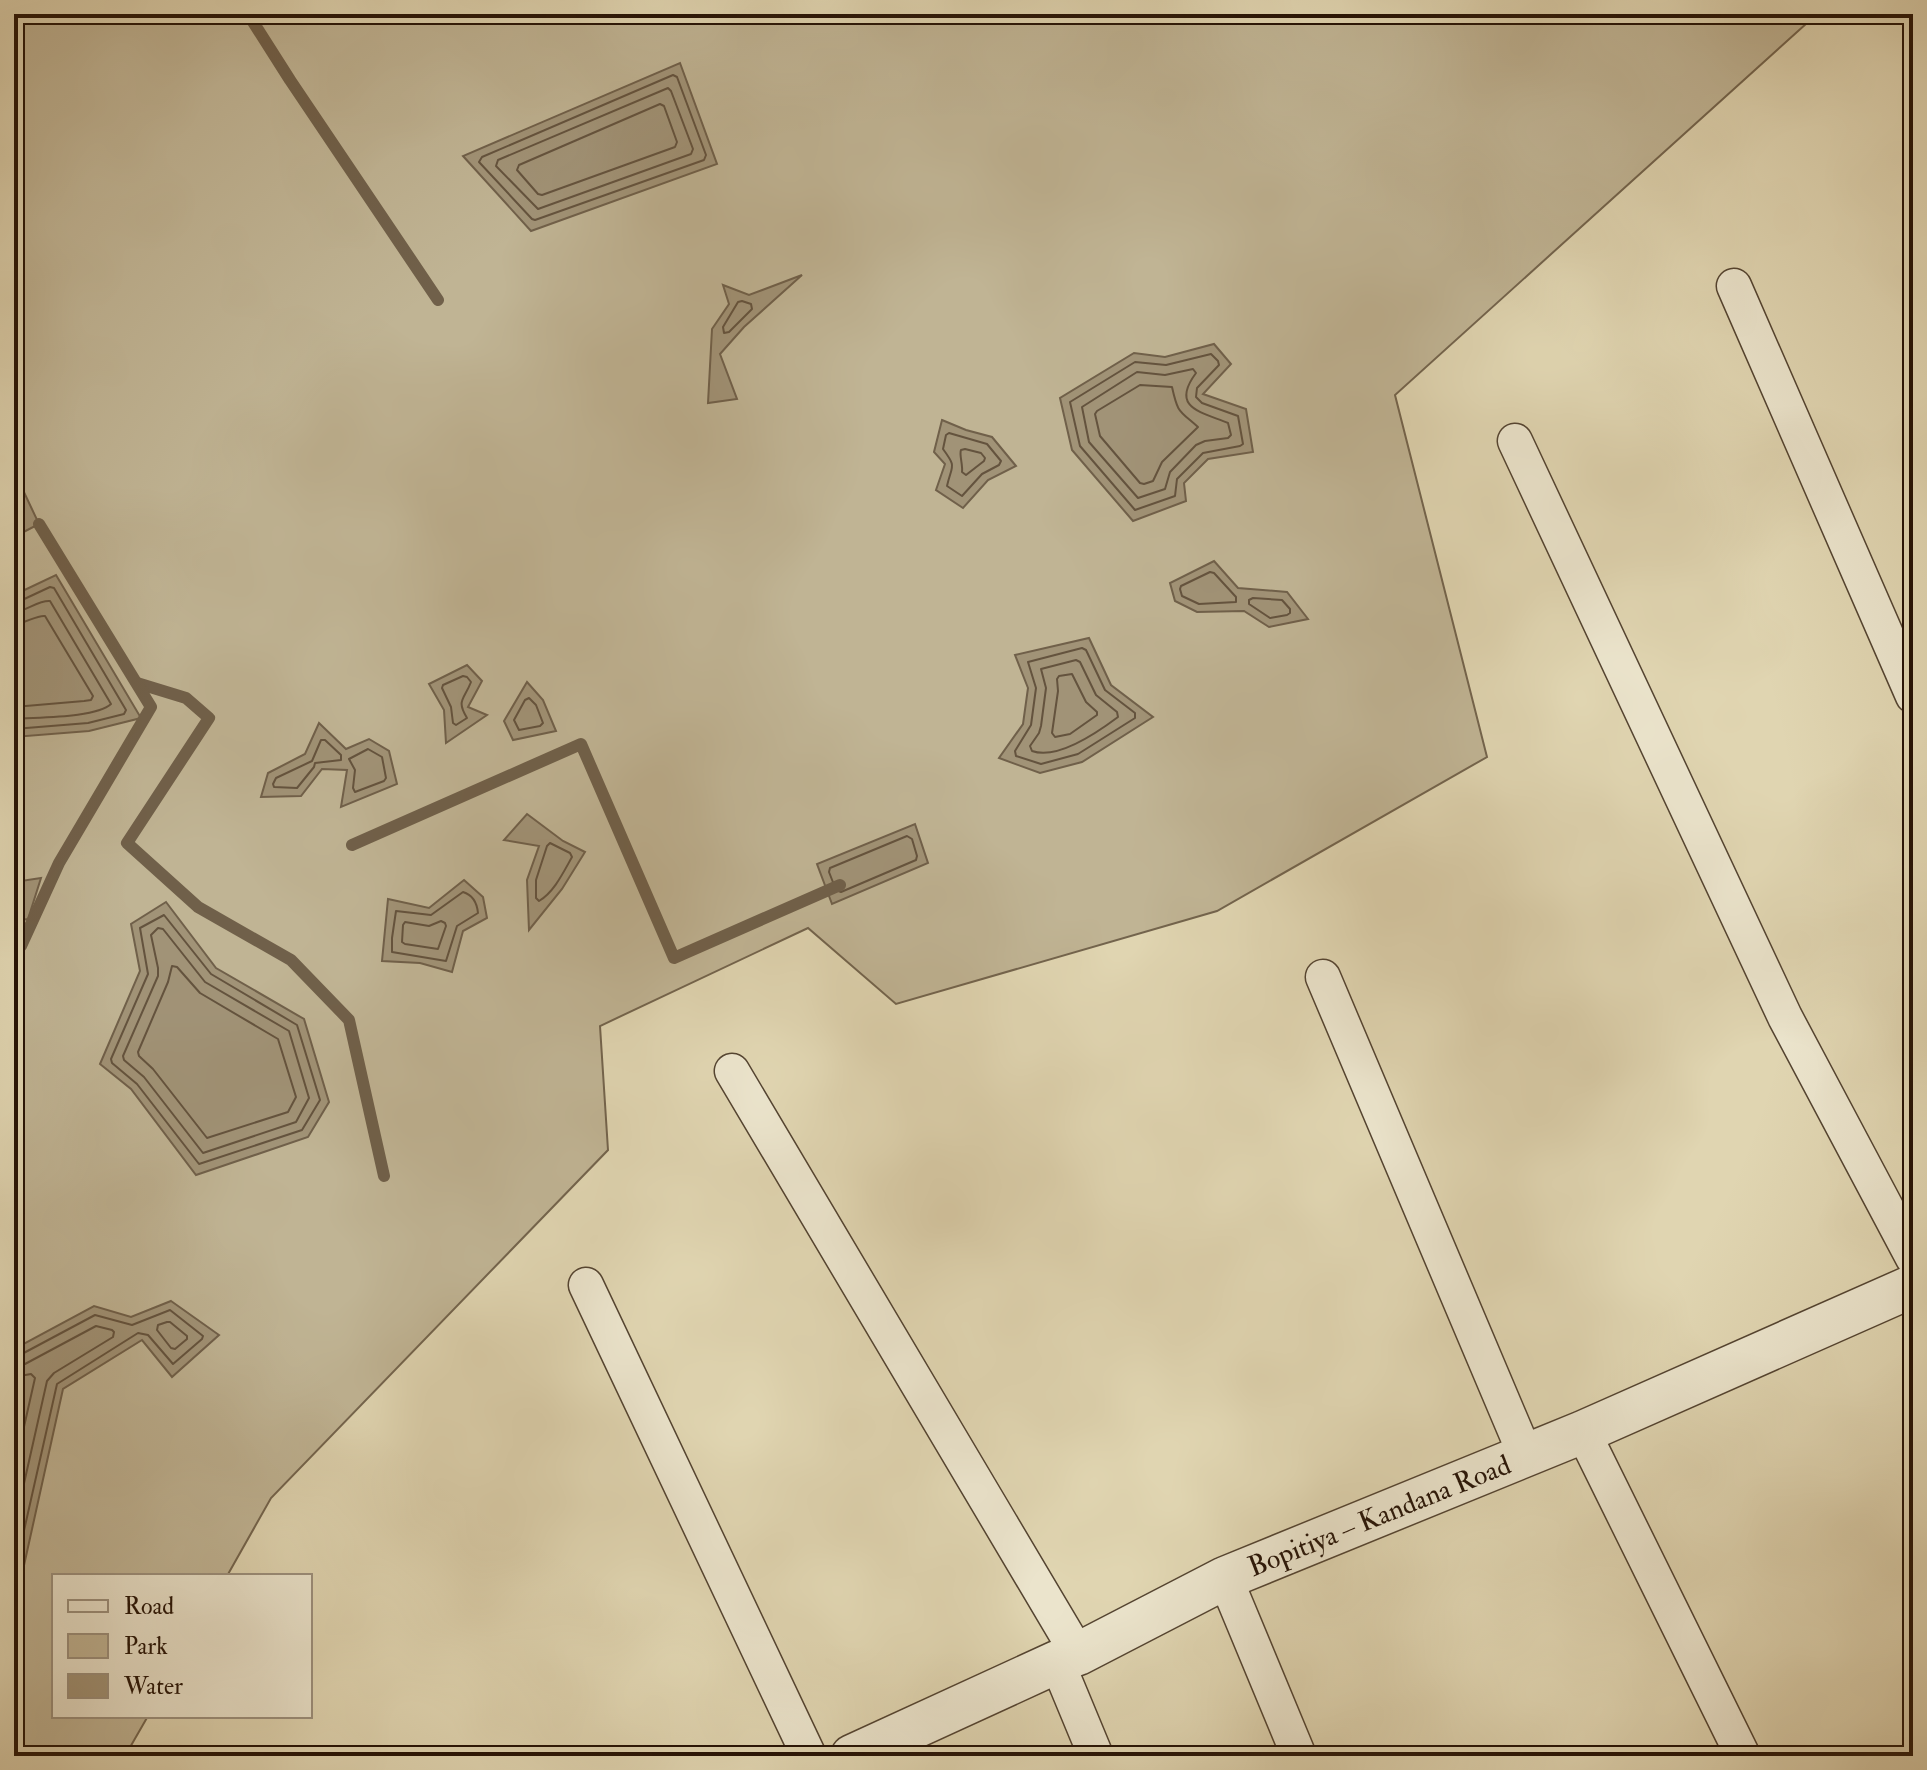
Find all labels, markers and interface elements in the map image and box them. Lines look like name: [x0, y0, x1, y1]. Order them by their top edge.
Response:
street label: Bopitiya – Kandana Road: [1243, 1448, 1516, 1585]
legend: [52, 1574, 312, 1718]
text: Road: [124, 1591, 174, 1622]
text: Park: [124, 1631, 168, 1662]
text: Water: [123, 1671, 183, 1702]

